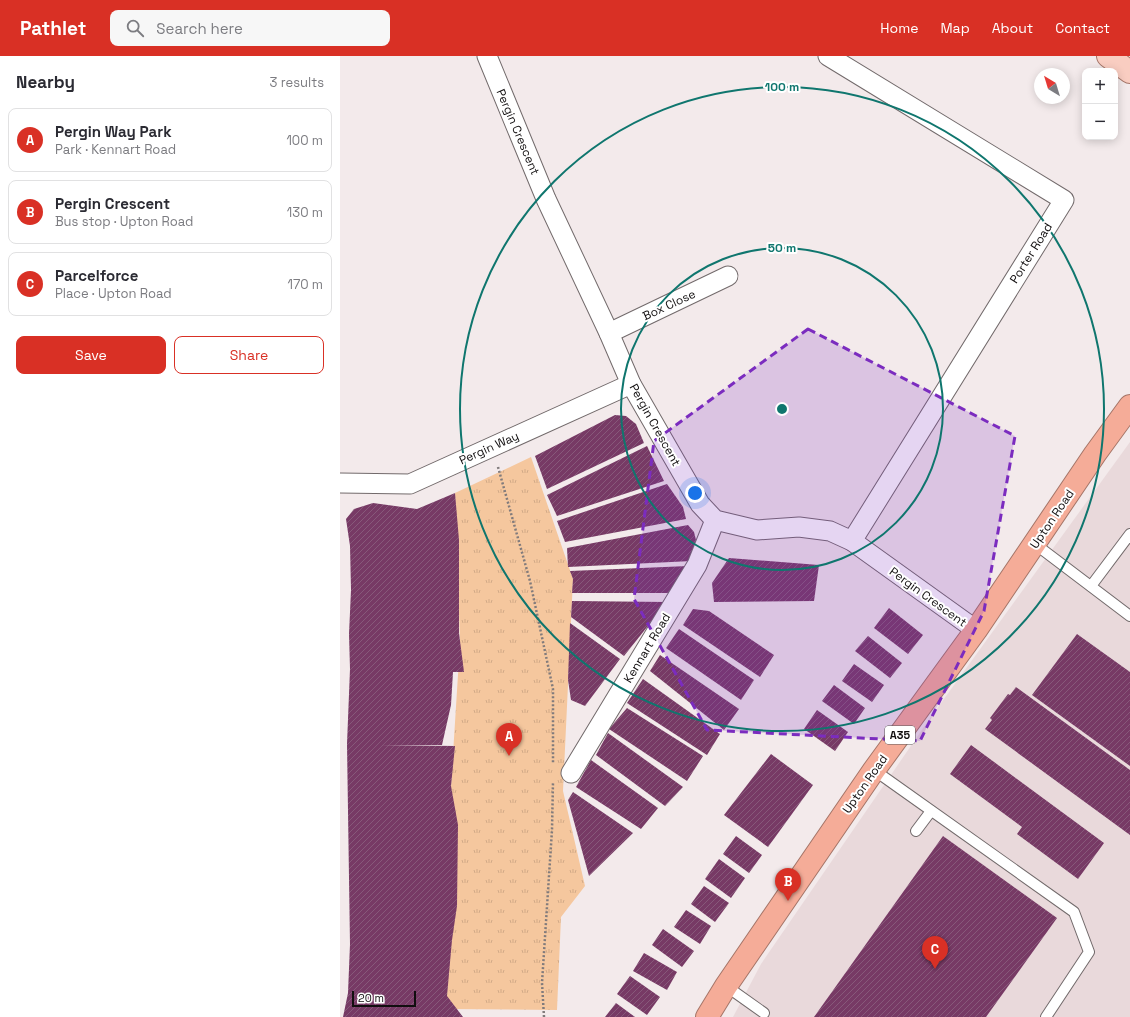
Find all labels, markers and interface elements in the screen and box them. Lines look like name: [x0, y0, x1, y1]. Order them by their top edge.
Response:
search box: [110, 10, 390, 46]
text: Pathlet: [20, 16, 86, 41]
icon: search: [124, 17, 146, 39]
text: Search here: [156, 19, 243, 38]
text: Home: [880, 19, 918, 37]
text: Map: [940, 19, 970, 37]
text: About: [992, 19, 1033, 37]
text: Contact: [1055, 19, 1110, 37]
north arrow: [1034, 68, 1070, 104]
map controls: [1082, 68, 1118, 140]
button: +: [1082, 68, 1118, 104]
text: Nearby: [16, 71, 75, 93]
text: 3 results: [270, 74, 324, 91]
text: 100 m: [765, 79, 799, 95]
street label: Pergin Crescent: [493, 87, 543, 177]
button: −: [1082, 104, 1118, 140]
text: Pergin Way Park: [55, 122, 172, 141]
text: A: [26, 132, 34, 149]
text: 100 m: [286, 132, 323, 149]
text: Park · Kennart Road: [55, 141, 176, 158]
text: Pergin Crescent: [55, 194, 170, 213]
text: B: [26, 204, 34, 221]
text: 130 m: [287, 204, 323, 221]
text: Bus stop · Upton Road: [55, 213, 193, 230]
street label: Porter Road: [1006, 220, 1056, 286]
text: 50 m: [768, 240, 796, 256]
text: Parcelforce: [55, 266, 138, 285]
text: C: [26, 276, 34, 293]
text: 170 m: [287, 276, 323, 293]
text: Place · Upton Road: [55, 285, 172, 302]
street label: Box Close: [640, 286, 698, 324]
button: Save: [16, 336, 166, 374]
button: Share: [174, 336, 324, 374]
street label: Pergin Crescent: [626, 381, 684, 469]
centre of rings: [775, 402, 789, 416]
street label: Pergin Way: [457, 428, 521, 468]
your location: [685, 483, 705, 503]
street label: Upton Road: [1026, 486, 1078, 552]
street label: Pergin Crescent: [886, 564, 970, 630]
street label: Kennart Road: [620, 610, 674, 686]
pin: A: [496, 723, 522, 756]
road number: A35: [885, 726, 915, 744]
street label: Upton Road: [839, 752, 891, 816]
pin: B: [775, 868, 801, 901]
pin: C: [922, 936, 948, 969]
scale bar: [352, 989, 416, 1008]
text: 20 m: [358, 991, 384, 1005]

